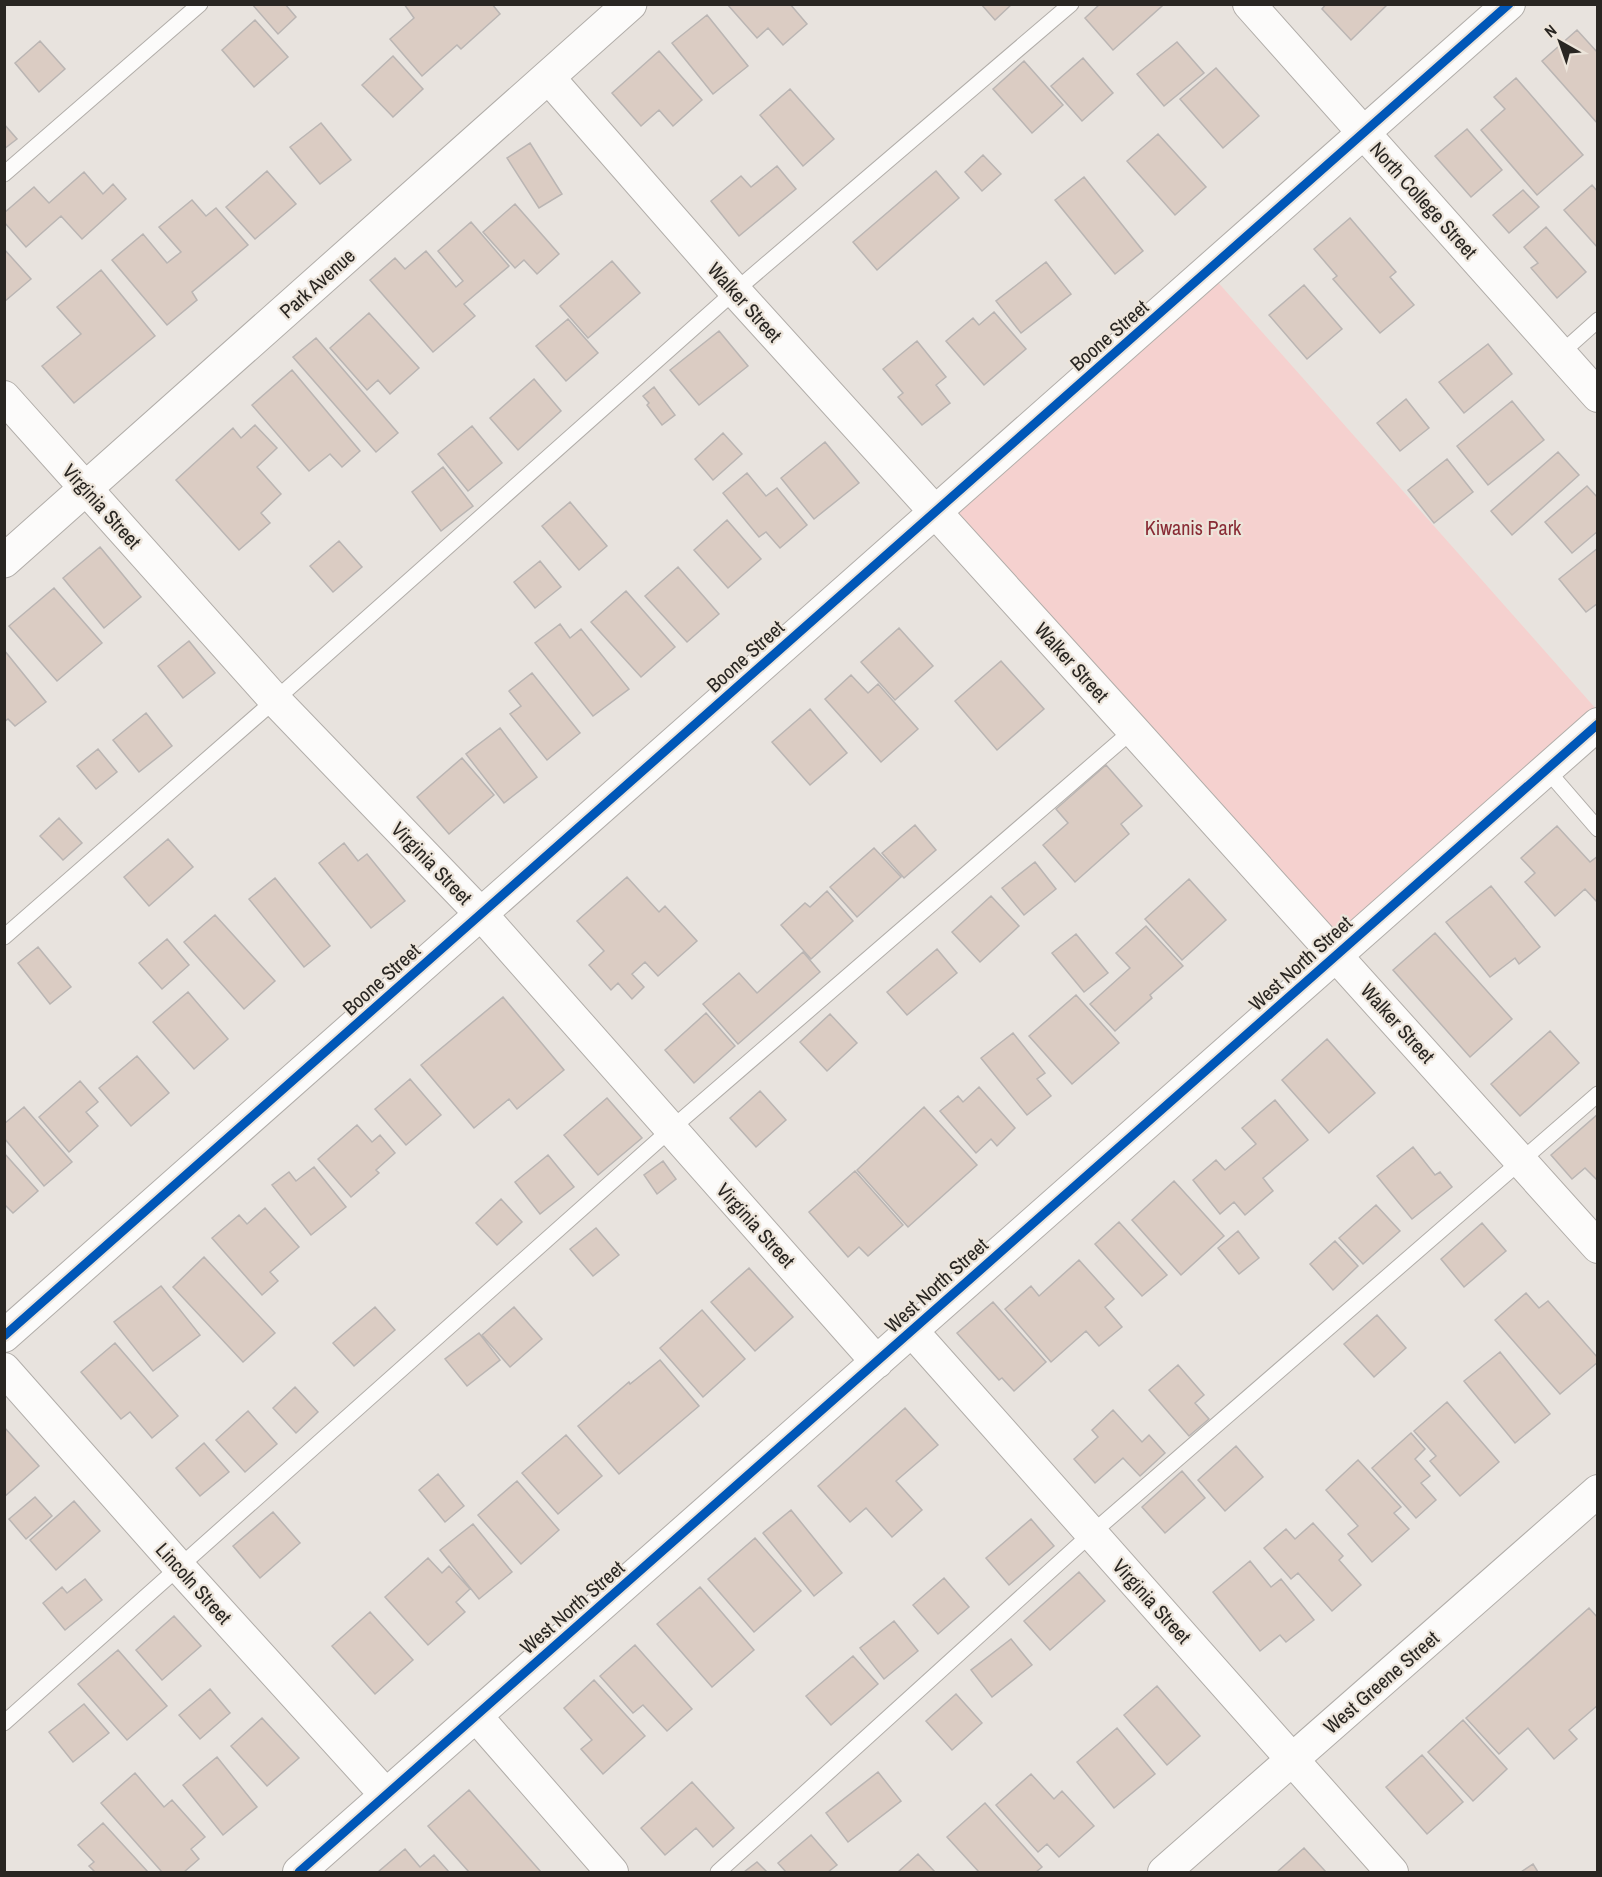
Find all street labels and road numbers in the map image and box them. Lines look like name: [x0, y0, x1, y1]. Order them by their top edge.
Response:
street label: North College Street: [1364, 136, 1484, 265]
street label: Park Avenue: [274, 242, 360, 324]
street label: Walker Street: [702, 256, 788, 348]
street label: Boone Street: [1064, 293, 1154, 377]
street label: Virginia Street: [57, 458, 148, 555]
street label: Boone Street: [700, 614, 790, 698]
street label: Walker Street: [1029, 616, 1115, 708]
street label: Virginia Street: [386, 816, 479, 911]
street label: West North Street: [1243, 909, 1358, 1017]
street label: Boone Street: [336, 937, 426, 1021]
street label: Walker Street: [1355, 977, 1441, 1069]
street label: Virginia Street: [711, 1177, 802, 1274]
street label: West North Street: [879, 1231, 994, 1339]
street label: Lincoln Street: [150, 1536, 238, 1630]
street label: Virginia Street: [1107, 1553, 1198, 1650]
street label: West North Street: [514, 1554, 630, 1660]
street label: West Greene Street: [1318, 1624, 1445, 1740]

